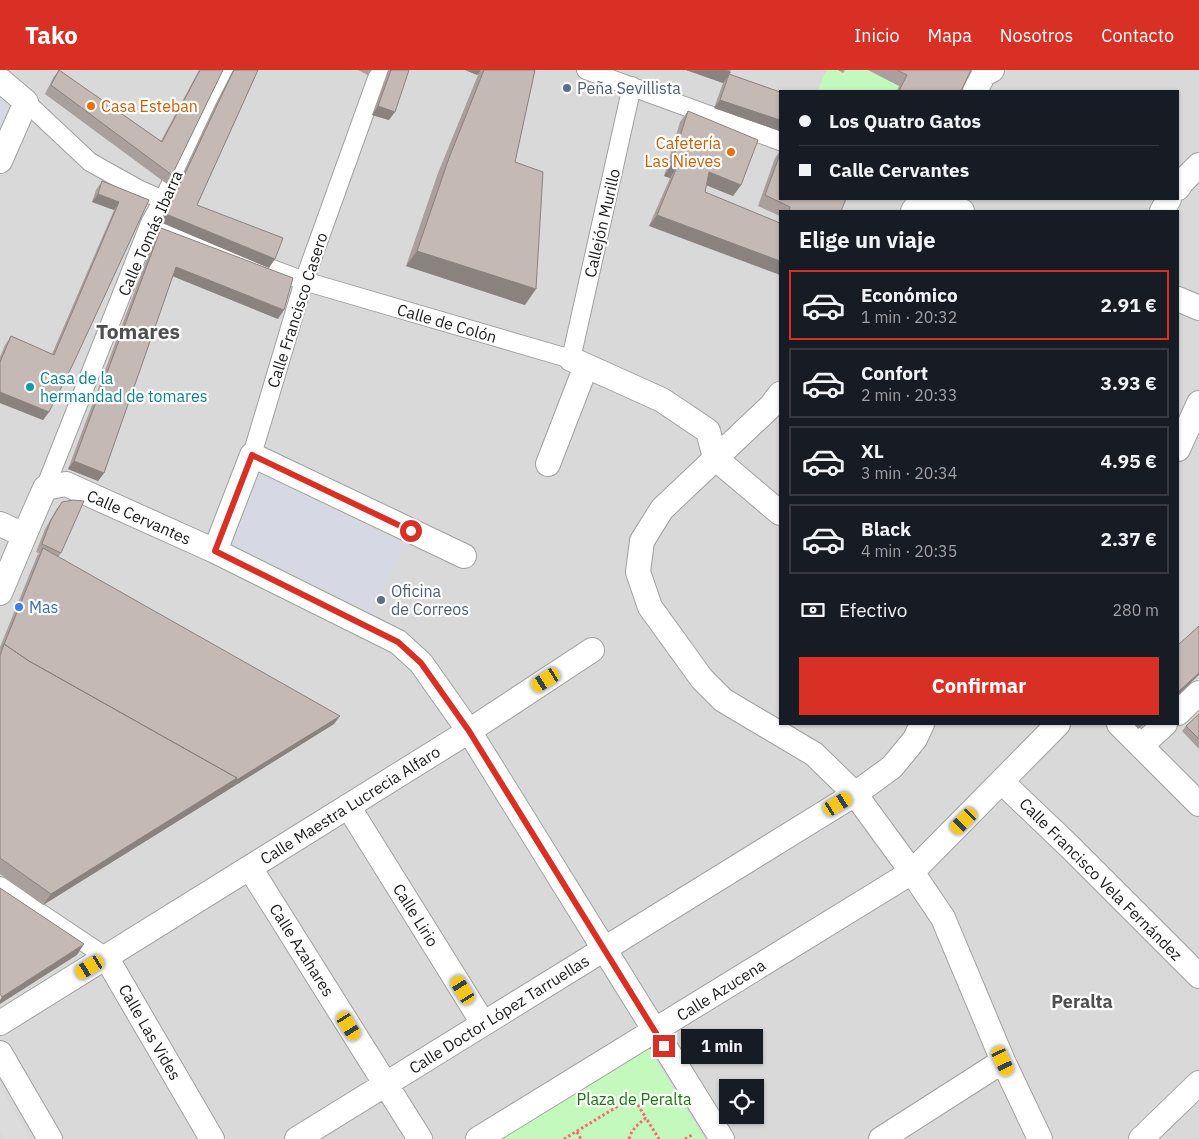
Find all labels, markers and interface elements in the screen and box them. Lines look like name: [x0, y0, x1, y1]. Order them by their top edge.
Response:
text: Tako: [25, 19, 78, 51]
text: Inicio: [854, 24, 900, 47]
text: Mapa: [928, 24, 972, 47]
text: Nosotros: [1000, 24, 1073, 47]
text: Contacto: [1101, 24, 1174, 47]
place label: Peña Sevillista: [577, 78, 681, 98]
marker: Peña Sevillista: [561, 82, 573, 94]
place label: Casa Esteban: [101, 96, 198, 116]
marker: Casa Esteban: [85, 100, 97, 112]
text: Los Quatro Gatos: [829, 109, 981, 133]
place label: Cafetería Las Nieves: [645, 133, 721, 171]
marker: Cafetería Las Nieves: [725, 146, 737, 158]
text: Calle Cervantes: [829, 158, 969, 182]
street label: Calle Tomás Ibarra: [113, 167, 187, 299]
street label: Callejón Murillo: [580, 167, 624, 279]
text: Elige un viaje: [799, 225, 936, 254]
street label: Calle Francisco Casero: [262, 230, 332, 390]
icon: car: [801, 283, 846, 328]
text: Económico: [861, 283, 958, 307]
text: 2.91 €: [1101, 293, 1157, 317]
street label: Calle de Colón: [395, 299, 499, 347]
text: 1 min · 20:32: [861, 307, 957, 327]
district label: Tomares: [96, 317, 180, 345]
icon: car: [801, 361, 846, 406]
text: Confort: [861, 361, 928, 385]
place label: Casa de la hermandad de tomares: [40, 368, 207, 406]
text: 3.93 €: [1101, 371, 1157, 395]
marker: Casa de la hermandad de tomares: [24, 381, 36, 393]
text: 2 min · 20:33: [861, 385, 957, 405]
icon: car: [801, 439, 846, 484]
text: XL: [861, 439, 884, 463]
text: 4.95 €: [1101, 449, 1157, 473]
text: 3 min · 20:34: [861, 463, 957, 483]
street label: Calle Cervantes: [84, 485, 194, 549]
icon: car: [801, 517, 846, 562]
text: Black: [861, 517, 911, 541]
route start: [400, 520, 422, 542]
text: 2.37 €: [1101, 527, 1157, 551]
text: 4 min · 20:35: [861, 541, 957, 561]
place label: Oficina de Correos: [391, 581, 469, 619]
marker: Oficina de Correos: [375, 594, 387, 606]
icon: cash: [799, 596, 827, 624]
place label: Mas: [29, 597, 58, 617]
text: Efectivo: [839, 598, 907, 622]
text: 280 m: [1112, 600, 1159, 620]
marker: Mas: [13, 601, 25, 613]
button: Confirmar: [799, 657, 1159, 715]
car: [529, 666, 562, 694]
street label: Calle Maestra Lucrecia Alfaro: [256, 741, 444, 869]
car: [821, 790, 854, 818]
street label: Calle Francisco Vela Fernández: [1015, 793, 1187, 965]
car: [948, 805, 979, 837]
street label: Calle Lirio: [389, 880, 443, 950]
street label: Calle Azahares: [265, 900, 339, 1000]
street label: Calle Doctor López Tarruellas: [405, 950, 593, 1078]
car: [73, 953, 106, 981]
street label: Calle Azucena: [673, 955, 769, 1025]
car: [448, 973, 477, 1007]
street label: Calle Las Vides: [114, 980, 186, 1084]
district label: Peralta: [1051, 990, 1113, 1013]
car: [334, 1009, 363, 1043]
callout: 1 min: [682, 1028, 764, 1064]
route end: [653, 1035, 675, 1057]
text: 1 min: [701, 1036, 743, 1056]
car: [989, 1044, 1016, 1078]
map controls: [719, 1079, 764, 1124]
button: locate: [719, 1079, 764, 1124]
park label: Plaza de Peralta: [576, 1089, 692, 1109]

